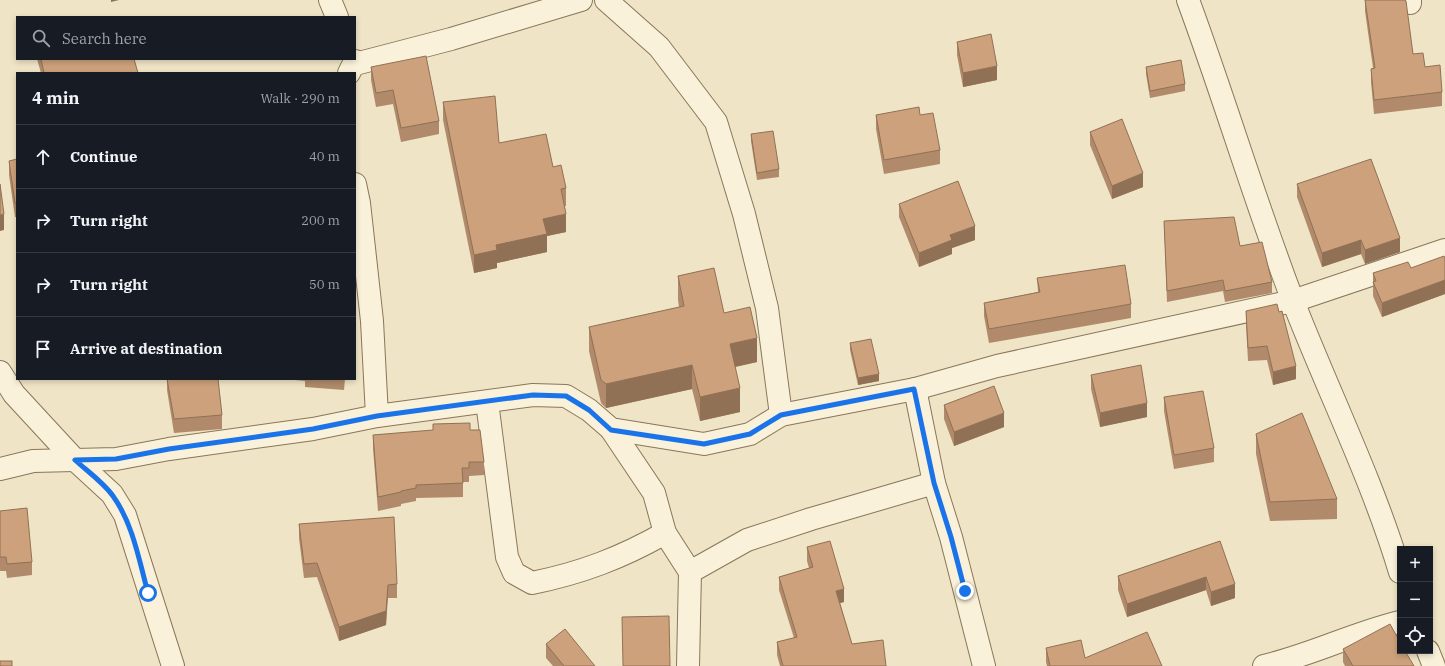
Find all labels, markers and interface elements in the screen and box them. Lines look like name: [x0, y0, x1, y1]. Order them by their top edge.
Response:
search box: [16, 16, 356, 60]
icon: search: [30, 27, 52, 49]
text: Search here: [62, 29, 147, 48]
text: 4 min: [32, 87, 80, 109]
text: Walk · 290 m: [261, 90, 340, 107]
icon: ahead: [32, 146, 54, 168]
text: Continue: [70, 147, 137, 166]
text: 40 m: [309, 148, 340, 165]
icon: right: [32, 210, 54, 232]
text: Turn right: [70, 211, 148, 230]
text: 200 m: [301, 212, 340, 229]
icon: right: [32, 274, 54, 296]
text: Turn right: [70, 275, 148, 294]
text: 50 m: [309, 276, 340, 293]
icon: arrive: [32, 338, 54, 360]
text: Arrive at destination: [70, 339, 222, 358]
map controls: [1397, 546, 1433, 654]
button: +: [1397, 546, 1433, 582]
route end: [956, 582, 974, 600]
button: −: [1397, 582, 1433, 618]
route start: [139, 584, 157, 602]
button: locate: [1397, 618, 1433, 654]

